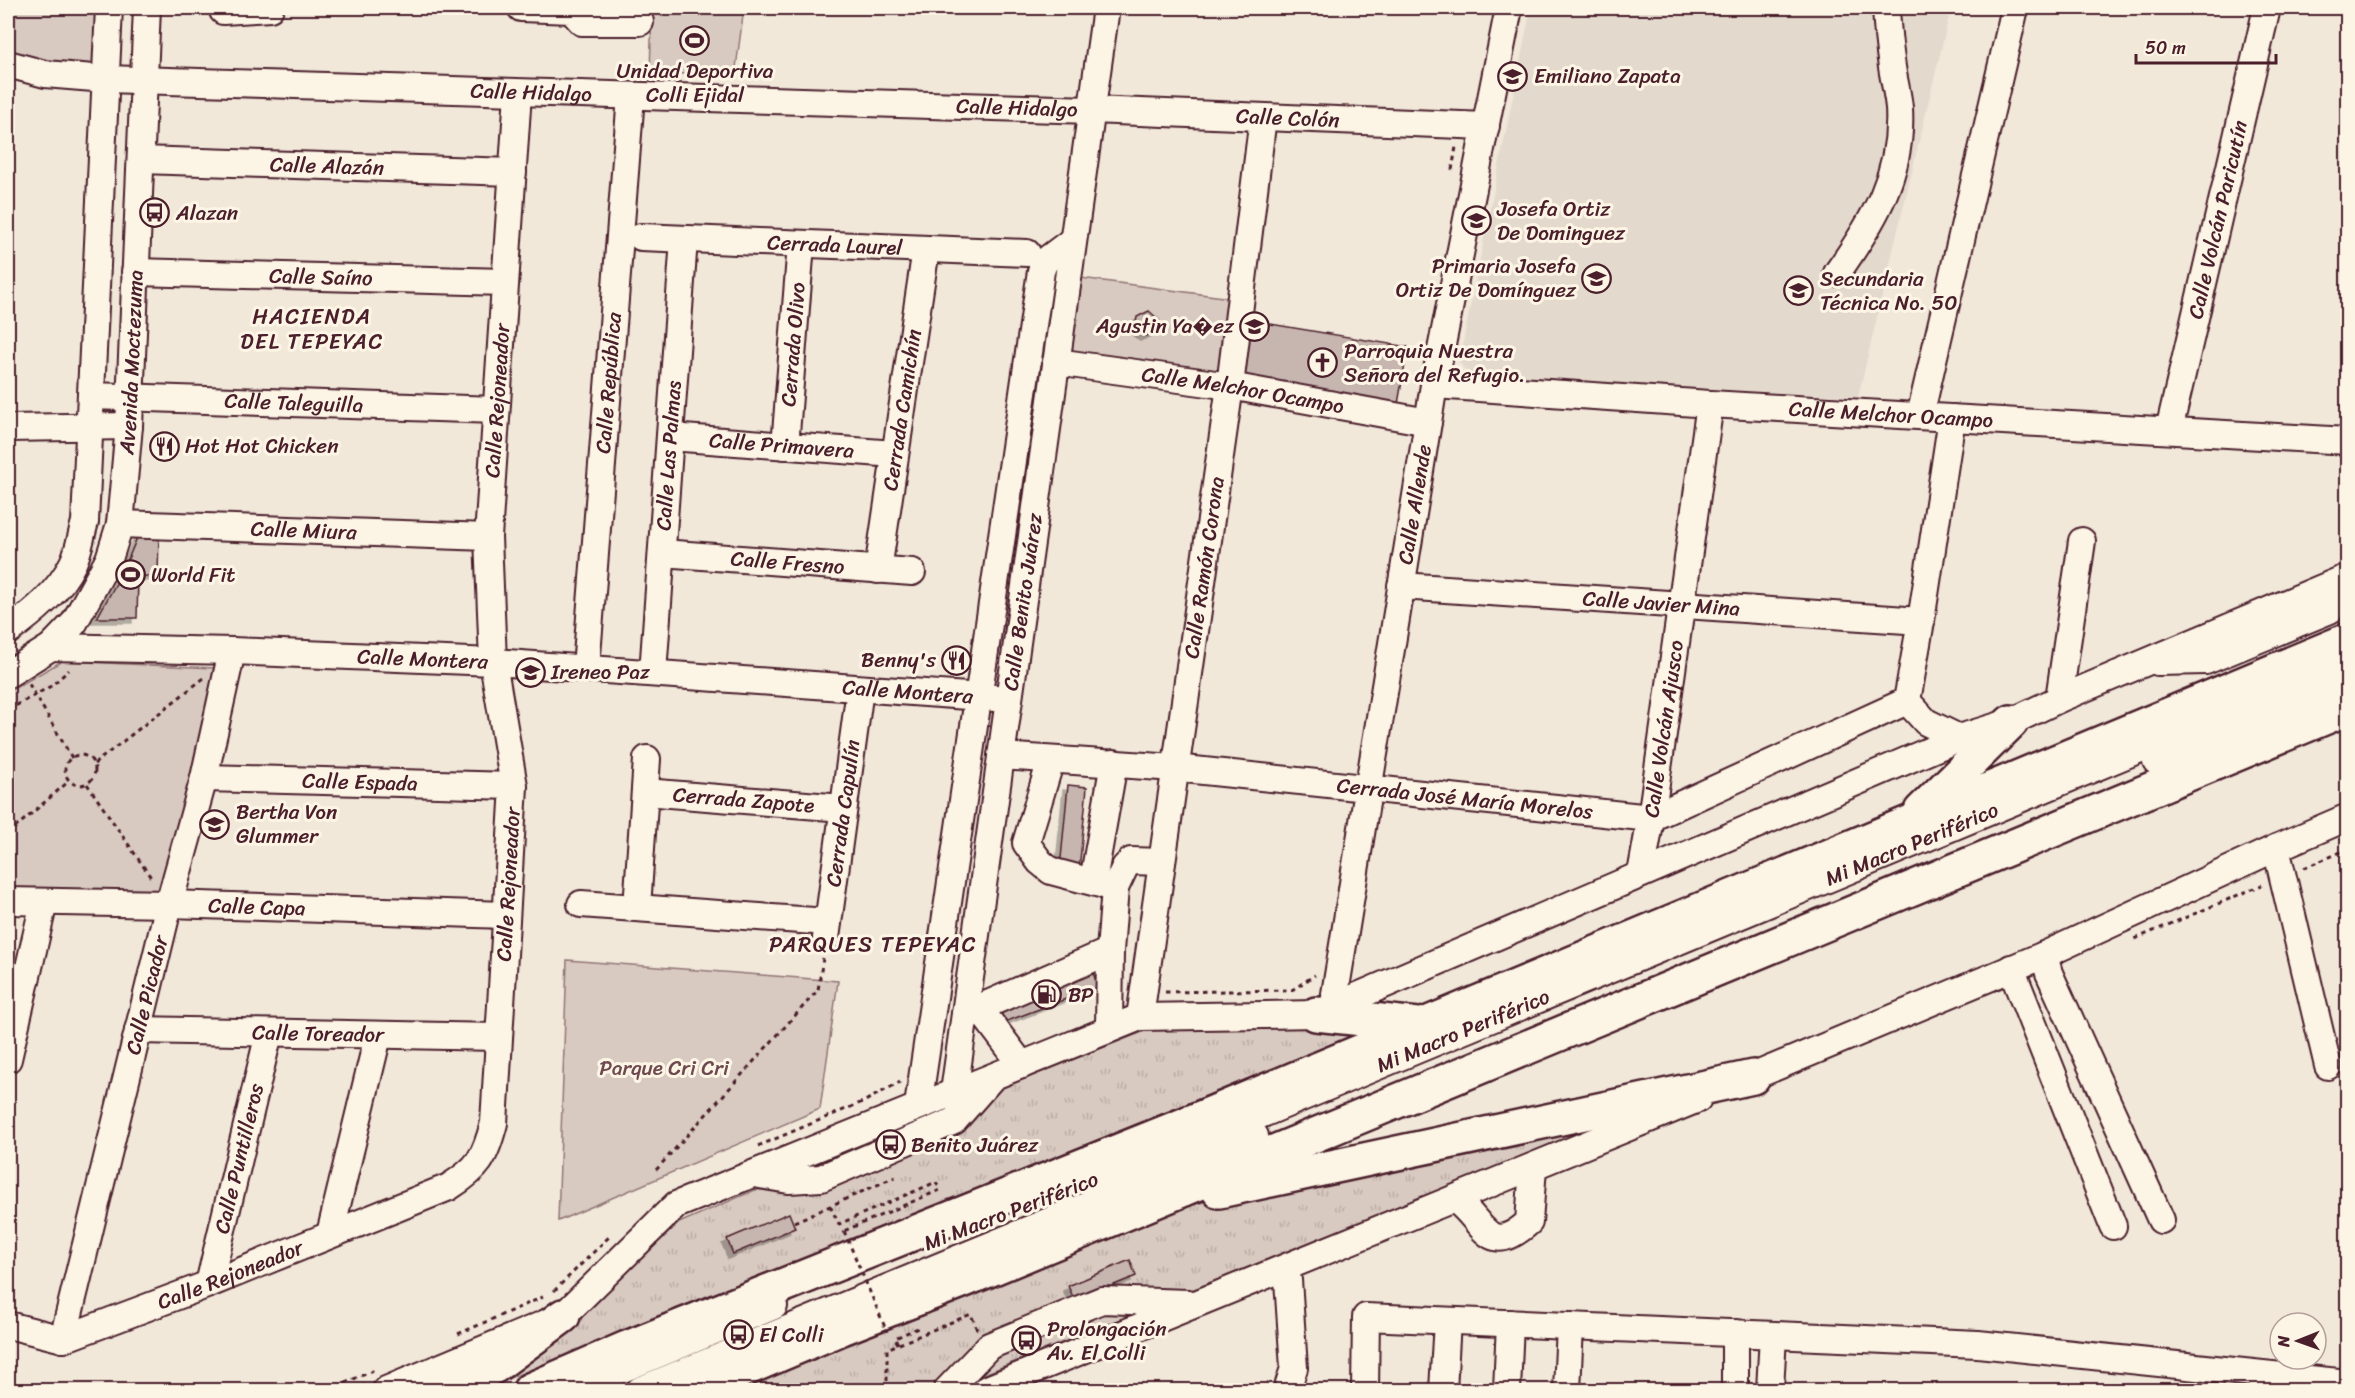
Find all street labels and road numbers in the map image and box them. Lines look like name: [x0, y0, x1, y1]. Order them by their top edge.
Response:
street label: Calle Hidalgo: [470, 71, 593, 113]
street label: Calle Hidalgo: [956, 87, 1079, 129]
street label: Calle Colón: [1235, 97, 1340, 139]
street label: Calle Volcán Paricutín: [2176, 117, 2259, 323]
street label: Calle Alazán: [269, 145, 385, 187]
street label: Cerrada Laurel: [767, 223, 904, 267]
street label: Calle Saíno: [269, 257, 374, 297]
street label: Avenida Moctezuma: [107, 269, 155, 457]
street label: Cerrada Olivo: [769, 280, 817, 408]
street label: Calle República: [584, 310, 633, 455]
street label: Calle Rejoneador: [473, 321, 521, 479]
street label: Cerrada Camichín: [871, 326, 933, 493]
street label: Calle Melchor Ocampo: [1139, 355, 1347, 425]
street label: Calle Las Palmas: [644, 379, 693, 532]
street label: Calle Taleguilla: [224, 382, 364, 424]
street label: Calle Melchor Ocampo: [1788, 390, 1994, 439]
street label: Calle Primavera: [708, 421, 856, 470]
street label: Calle Allende: [1386, 441, 1443, 567]
street label: Calle Ramón Corona: [1172, 474, 1236, 661]
street label: Calle Miura: [250, 510, 358, 551]
street label: Calle Benito Juárez: [991, 510, 1054, 693]
street label: Calle Fresno: [729, 539, 846, 586]
street label: Calle Javier Mina: [1582, 579, 1742, 628]
street label: Calle Montera: [357, 637, 489, 681]
street label: Calle Volcán Ajusco: [1632, 637, 1695, 820]
street label: Calle Montera: [841, 668, 975, 715]
street label: Cerrada Capulín: [814, 737, 872, 889]
street label: Calle Espada: [302, 762, 419, 803]
street label: Cerrada José María Morelos: [1335, 766, 1595, 831]
street label: Cerrada Zapote: [671, 775, 816, 825]
street label: Mi Macro Periférico: [1819, 791, 2005, 897]
street label: Calle Rejoneador: [485, 805, 532, 963]
street label: Calle Capa: [208, 886, 307, 927]
street label: Calle Picador: [114, 930, 180, 1059]
street label: Mi Macro Periférico: [1370, 978, 1556, 1084]
street label: Calle Toreador: [252, 1013, 386, 1054]
street label: Calle Puntilleros: [203, 1079, 275, 1238]
street label: Mi Macro Periférico: [918, 1160, 1104, 1262]
street label: Calle Rejoneador: [152, 1228, 311, 1321]

